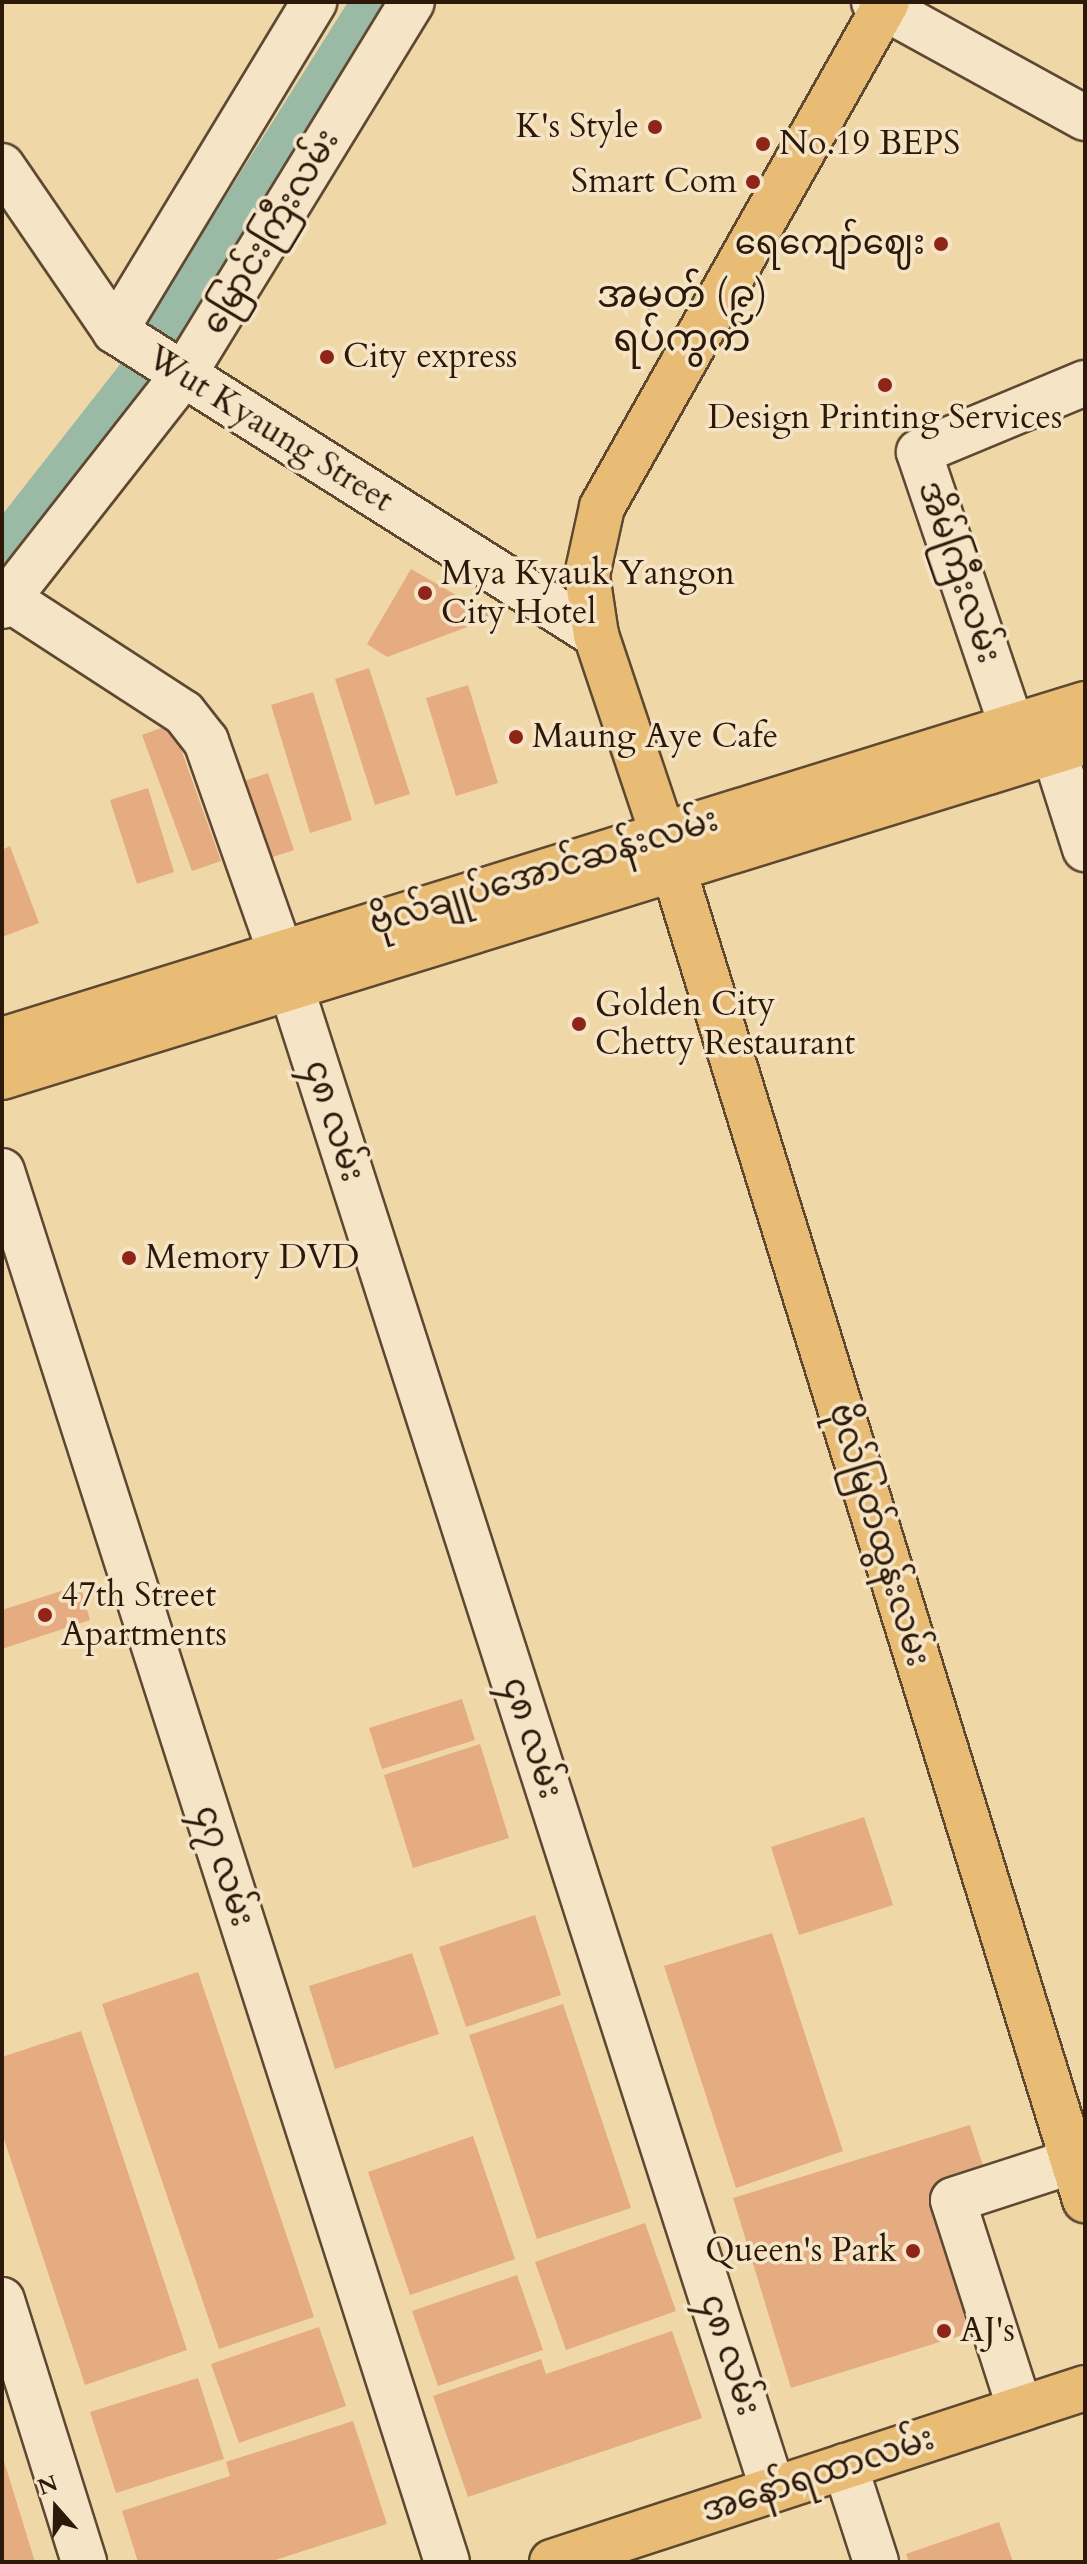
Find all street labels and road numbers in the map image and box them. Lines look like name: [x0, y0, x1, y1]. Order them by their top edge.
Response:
street label: မြောင်းကြီးလမ်း: [194, 122, 348, 342]
street label: Wut Kyaung Street: [140, 337, 400, 521]
street label: အိမ်ကြီးလမ်း: [909, 475, 1009, 669]
street label: ဗိုလ်ချုပ်အောင်ဆန်းလမ်း: [365, 800, 723, 944]
street label: ၄၈ လမ်း: [295, 1055, 373, 1187]
street label: ဗိုလ်မြတ်ထွန်းလမ်း: [820, 1399, 938, 1671]
street label: ၄၈ လမ်း: [493, 1672, 571, 1804]
street label: ၄၇ လမ်း: [185, 1800, 263, 1932]
street label: ၄၈ လမ်း: [691, 2289, 769, 2421]
street label: အနော်ရထာလမ်း: [696, 2418, 940, 2532]

